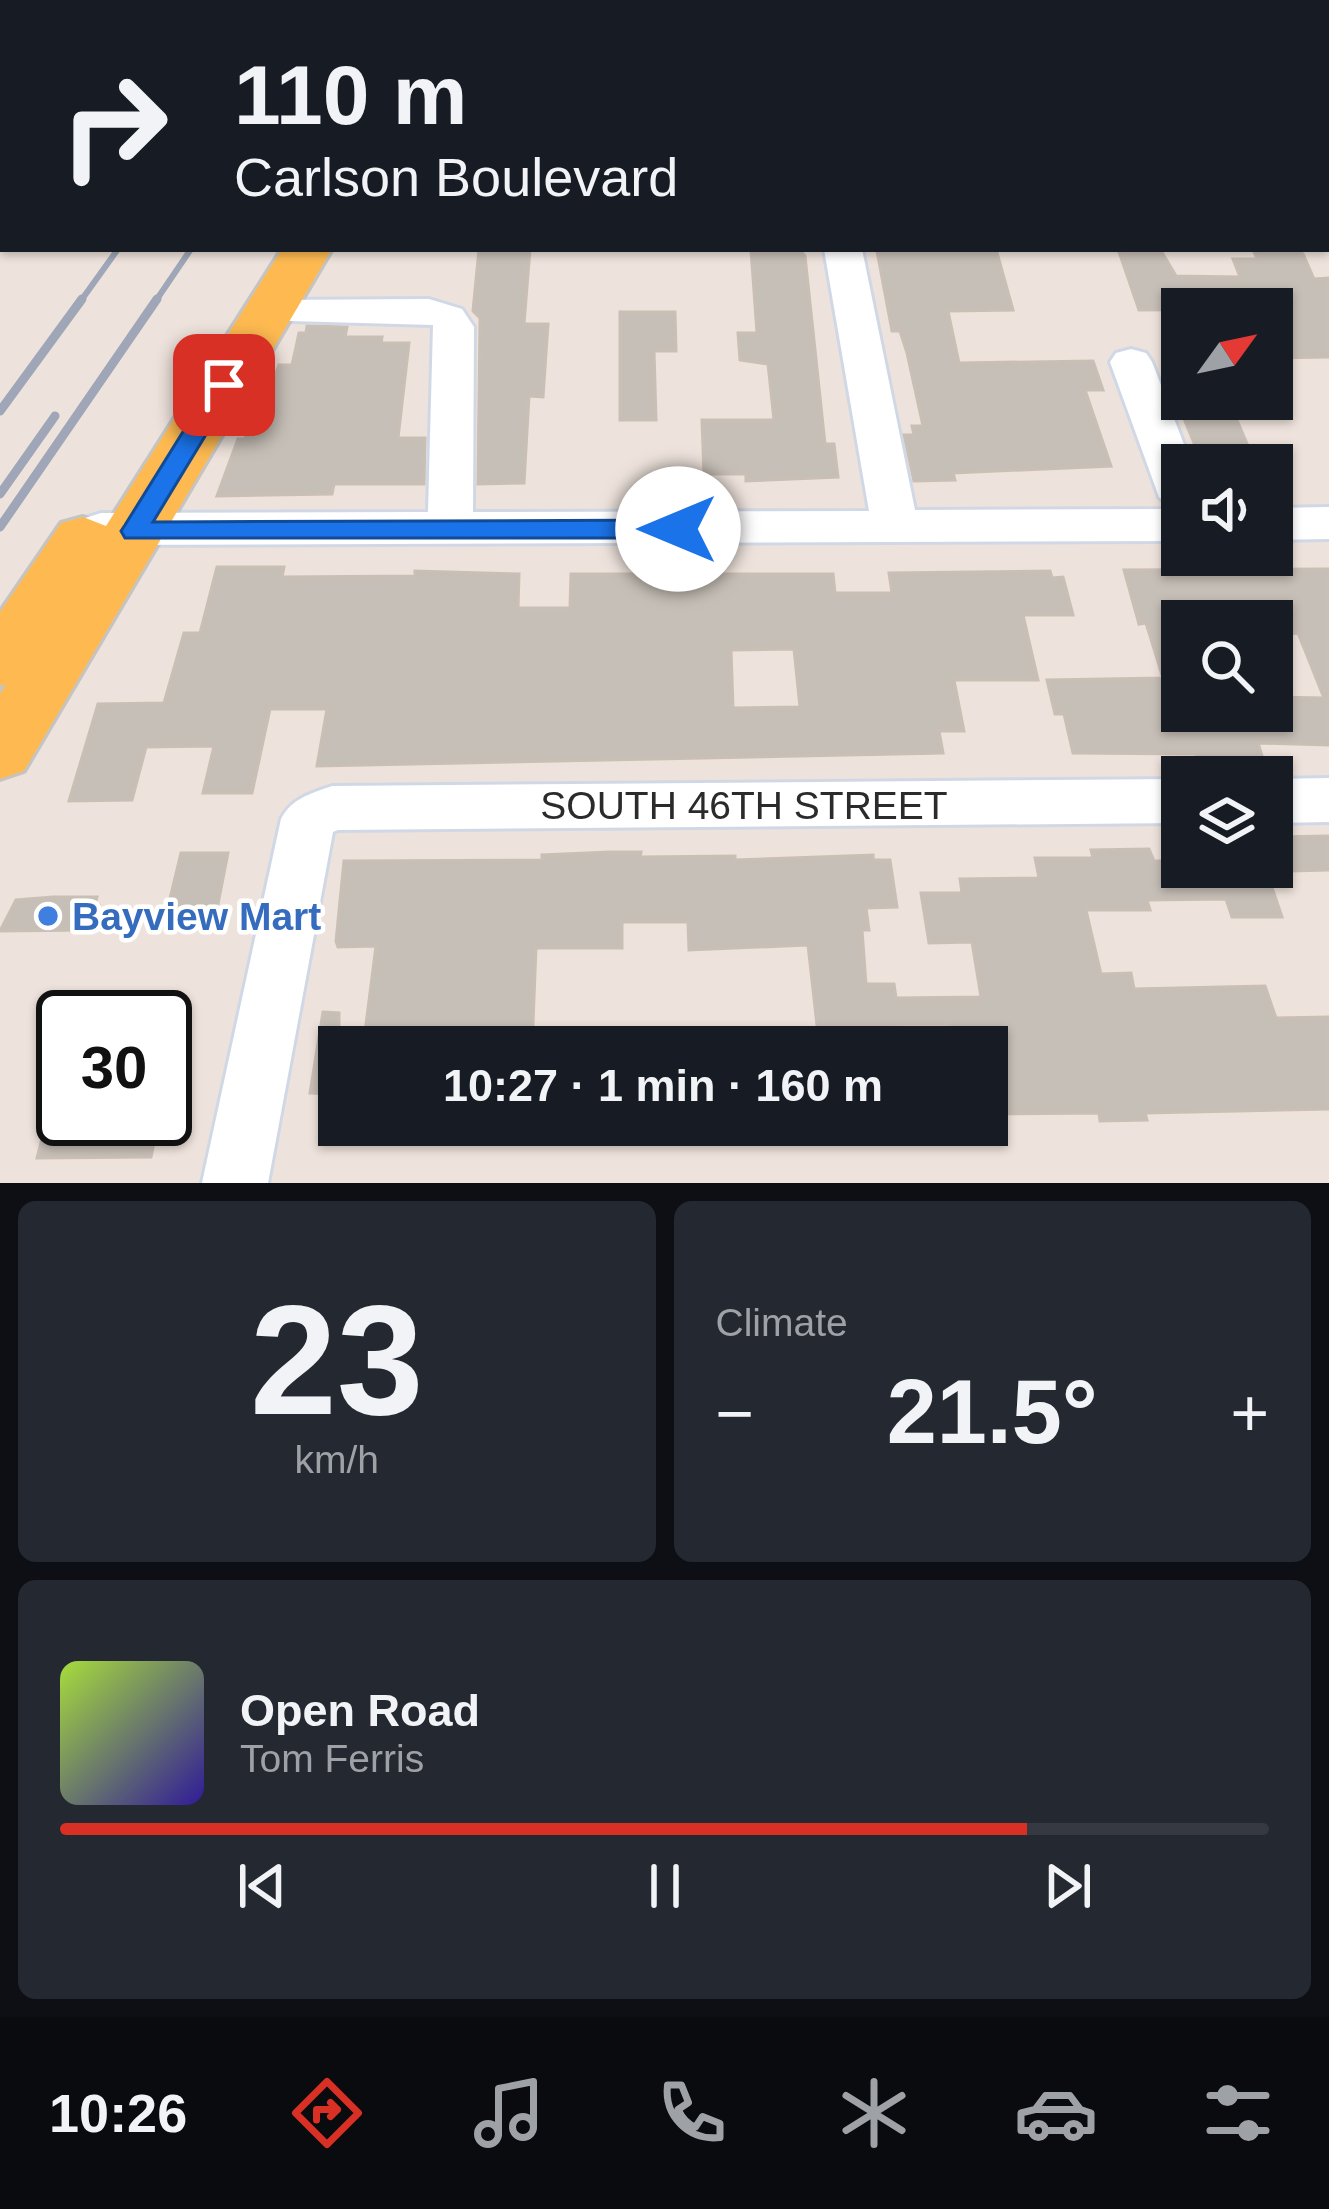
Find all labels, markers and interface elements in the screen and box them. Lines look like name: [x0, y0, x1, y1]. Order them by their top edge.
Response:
icon: right: [36, 48, 192, 204]
text: 110 m: [234, 48, 468, 142]
text: Carlson Boulevard: [234, 147, 678, 207]
north arrow: [1161, 288, 1293, 420]
map controls: [1161, 288, 1293, 888]
pin: [173, 334, 275, 436]
icon: arrive: [191, 352, 257, 418]
button: sound: [1161, 444, 1293, 576]
position arrow: [615, 466, 741, 592]
button: search: [1161, 600, 1293, 732]
button: layers: [1161, 756, 1293, 888]
street label: SOUTH 46TH STREET: [540, 784, 948, 827]
place label: Bayview Mart: [72, 895, 321, 938]
marker: Bayview Mart: [35, 903, 61, 929]
speed limit sign: 30: [36, 990, 192, 1146]
text: 10:27 · 1 min · 160 m: [443, 1060, 883, 1111]
text: 23: [250, 1273, 424, 1447]
text: Climate: [716, 1301, 848, 1344]
text: 21.5°: [887, 1362, 1098, 1462]
text: −: [716, 1376, 754, 1450]
text: +: [1230, 1376, 1269, 1450]
text: km/h: [294, 1438, 379, 1481]
text: Open Road: [240, 1685, 480, 1736]
text: Tom Ferris: [240, 1737, 424, 1780]
icon: previous: [229, 1853, 295, 1919]
icon: pause: [632, 1853, 698, 1919]
icon: next: [1035, 1853, 1101, 1919]
icon: directions: [285, 2071, 369, 2155]
icon: music: [467, 2071, 551, 2155]
icon: phone: [650, 2071, 734, 2155]
icon: climate: [832, 2071, 916, 2155]
icon: car: [1014, 2071, 1098, 2155]
icon: filters: [1196, 2071, 1280, 2155]
text: 10:26: [49, 2083, 187, 2143]

